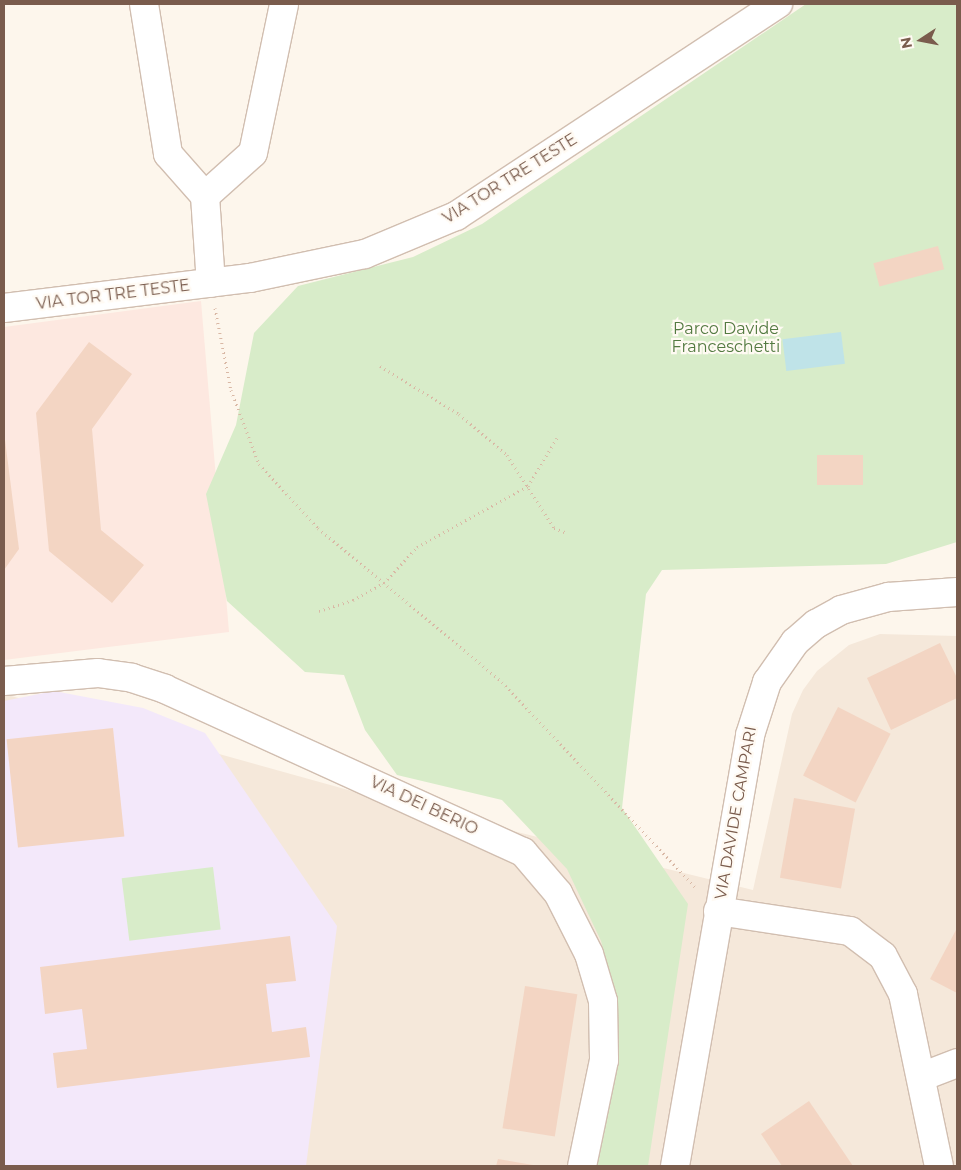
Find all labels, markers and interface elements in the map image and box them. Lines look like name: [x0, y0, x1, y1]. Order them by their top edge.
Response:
north arrow: [896, 15, 946, 65]
text: N: [896, 36, 916, 50]
street label: VIA TOR TRE TESTE: [439, 130, 581, 228]
street label: VIA TOR TRE TESTE: [35, 276, 191, 314]
park label: Parco Davide Franceschetti: [672, 319, 780, 357]
street label: VIA DAVIDE CAMPARI: [711, 725, 761, 901]
street label: VIA DEI BERIO: [367, 773, 481, 839]

